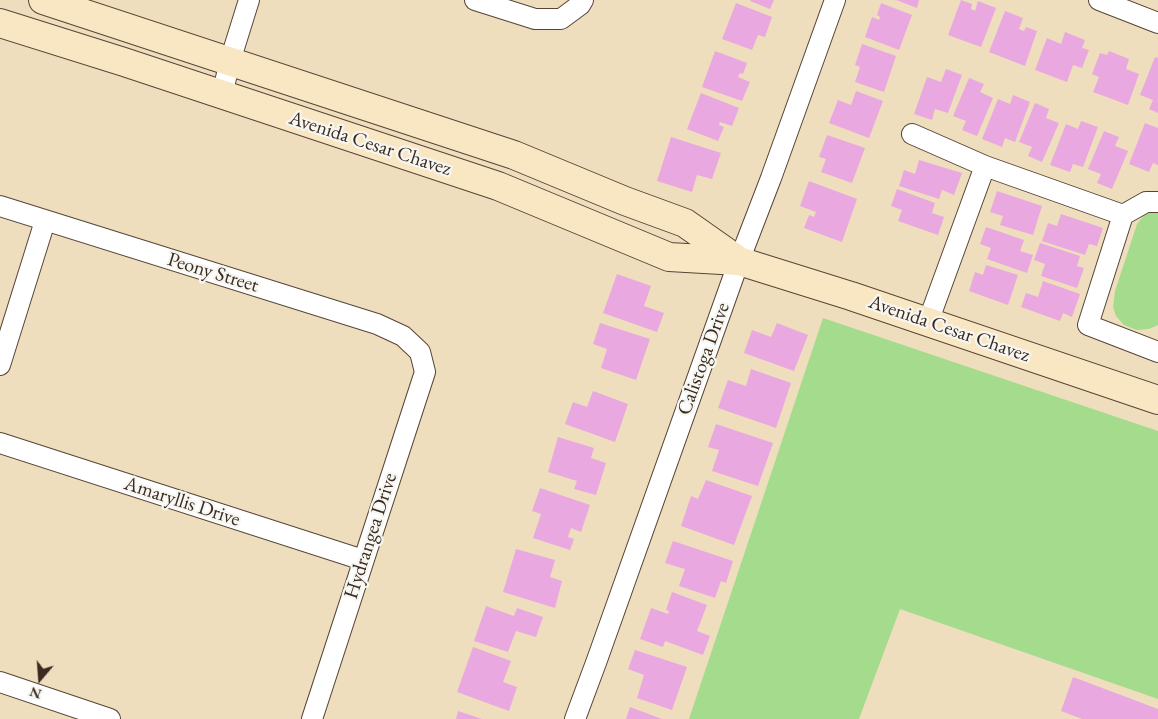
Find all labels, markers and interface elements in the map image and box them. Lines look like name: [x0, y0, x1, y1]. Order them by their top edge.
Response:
street label: Avenida Cesar Chavez: [286, 106, 454, 182]
street label: Peony Street: [165, 248, 261, 298]
street label: Avenida Cesar Chavez: [865, 290, 1033, 368]
street label: Calistoga Drive: [673, 299, 735, 419]
street label: Hydrangea Drive: [339, 470, 403, 602]
street label: Amaryllis Drive: [121, 472, 243, 532]
north arrow: [15, 654, 65, 704]
text: N: [27, 683, 44, 704]

